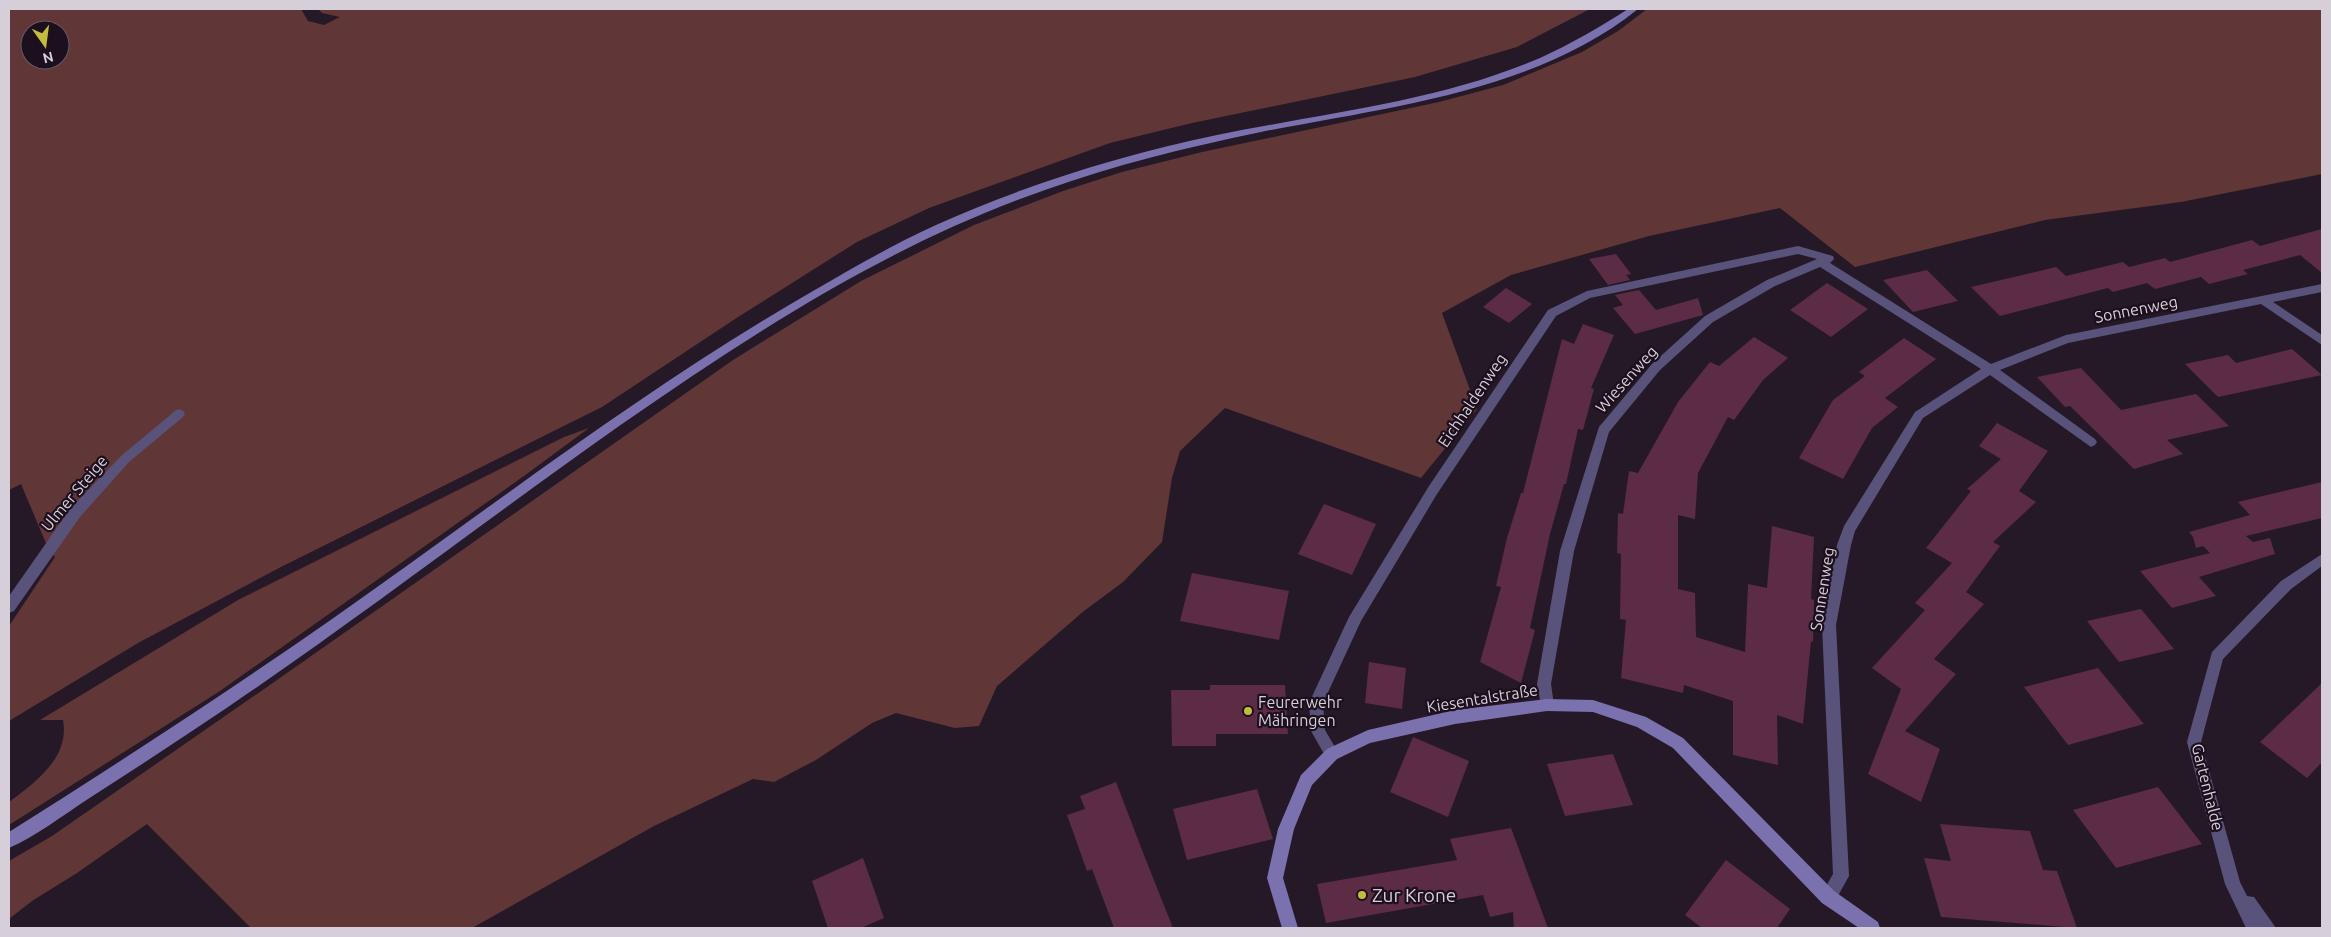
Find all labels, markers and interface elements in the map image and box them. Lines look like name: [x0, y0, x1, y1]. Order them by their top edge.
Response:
north arrow: [20, 20, 70, 70]
text: N: [41, 49, 55, 67]
street label: Sonnenweg: [2093, 292, 2179, 326]
street label: Wiesenweg: [1591, 342, 1661, 416]
street label: Eichhaldenweg: [1434, 350, 1510, 450]
street label: Ulmer Steige: [37, 452, 111, 534]
street label: Sonnenweg: [1807, 546, 1837, 632]
street label: Kiesentalstraße: [1425, 680, 1539, 716]
place label: Feurerwehr Mähringen: [1258, 693, 1342, 729]
marker: Feurerwehr Mähringen: [1242, 705, 1254, 717]
street label: Gartenhalde: [2189, 742, 2227, 832]
place label: Zur Krone: [1372, 884, 1456, 906]
marker: Zur Krone: [1356, 889, 1368, 901]

